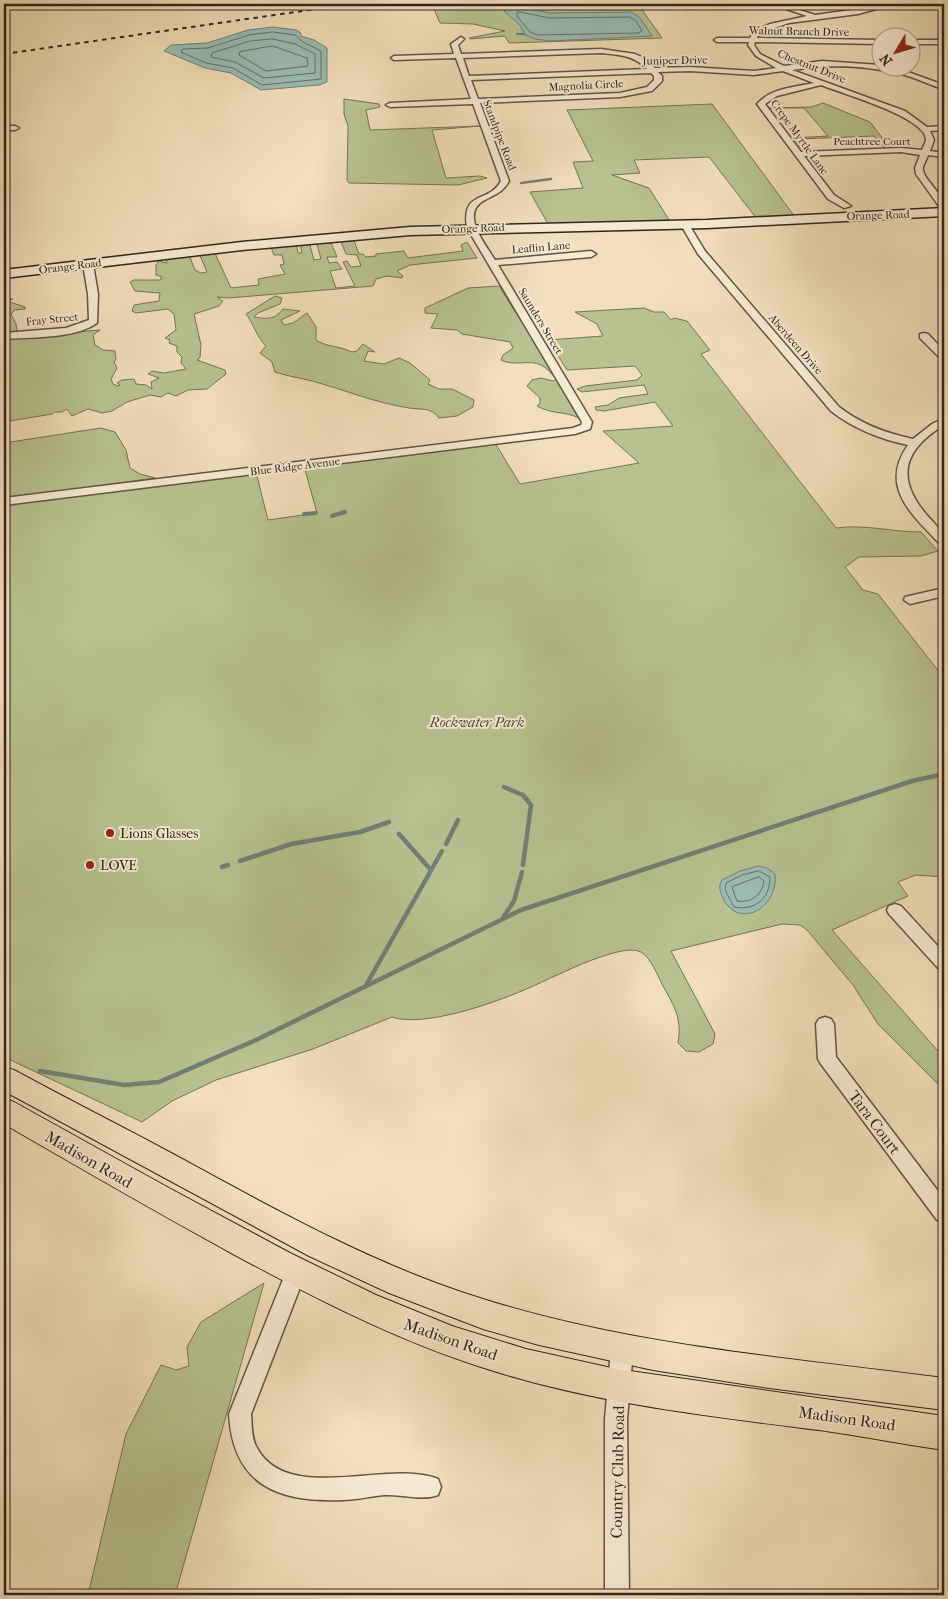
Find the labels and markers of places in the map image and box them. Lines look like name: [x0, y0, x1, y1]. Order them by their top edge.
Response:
place label: Lions Glasses: [120, 825, 198, 842]
marker: Lions Glasses: [104, 827, 116, 839]
place label: LOVE: [100, 857, 137, 874]
marker: LOVE: [84, 859, 96, 871]

